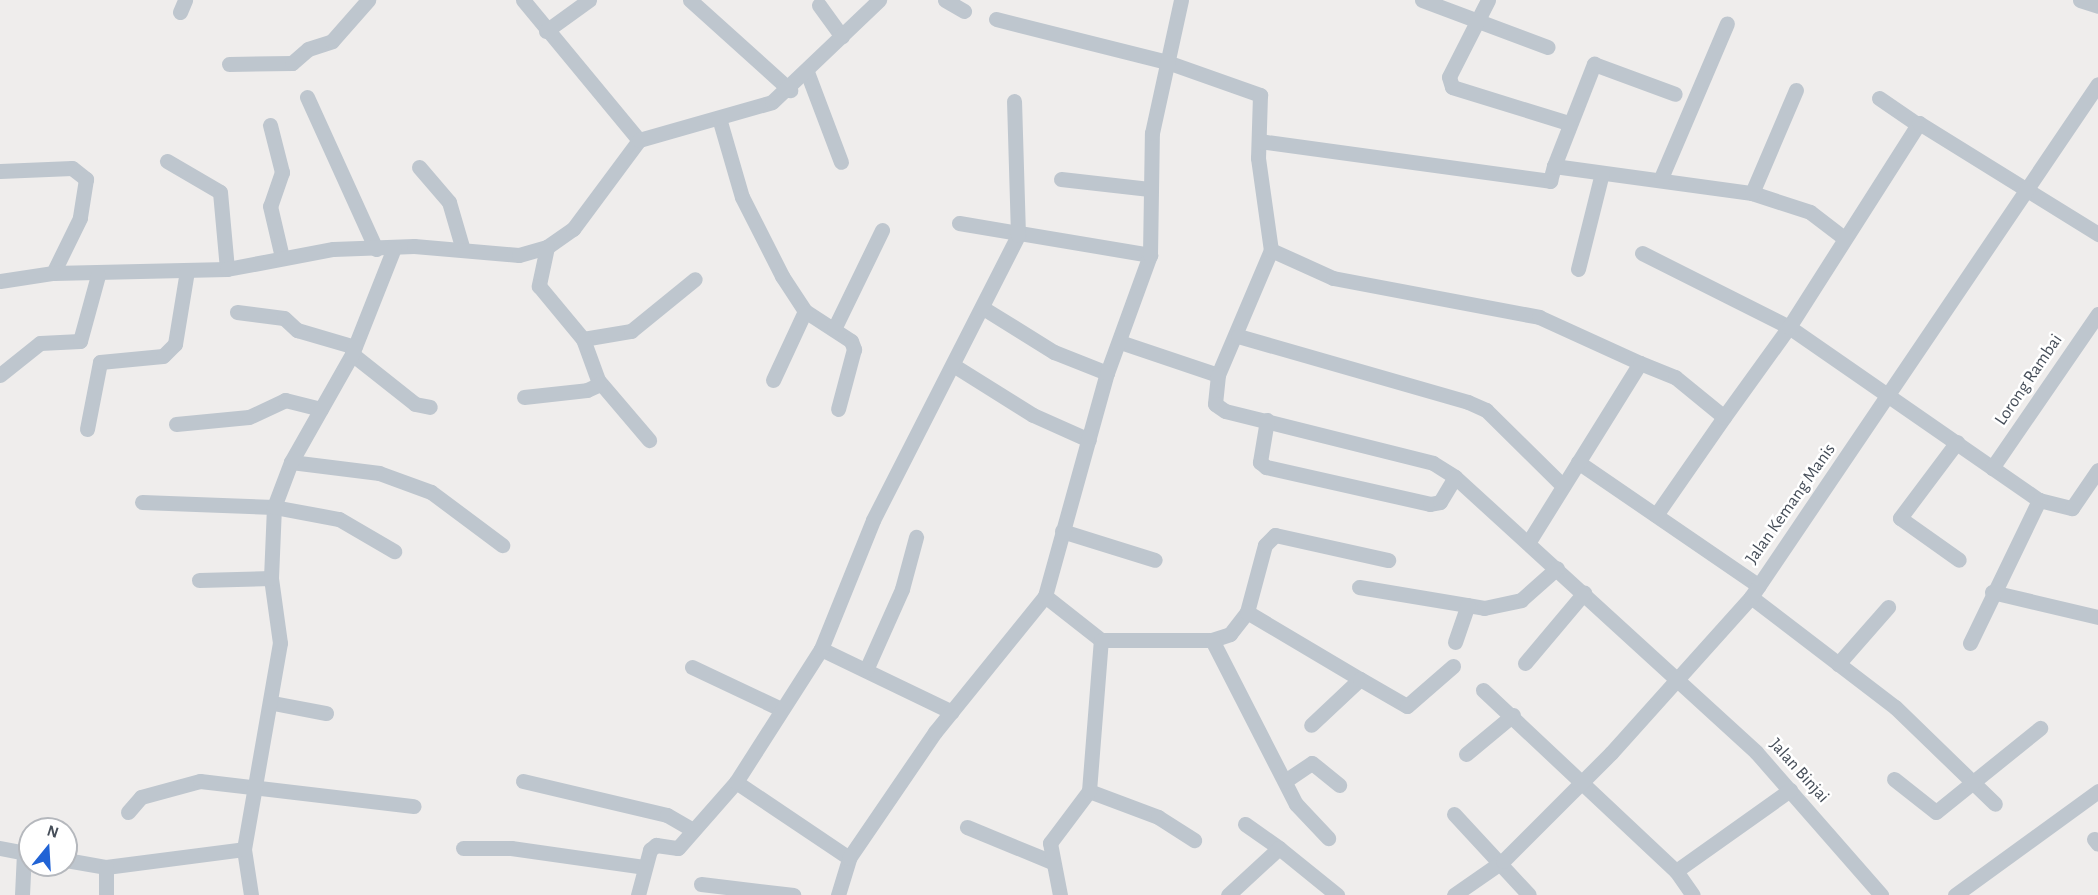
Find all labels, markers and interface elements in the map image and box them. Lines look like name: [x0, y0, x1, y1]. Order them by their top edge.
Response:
street label: Lorong Rambai: [1991, 330, 2067, 430]
street label: Jalan Kemang Manis: [1741, 440, 1841, 568]
street label: Jalan Binjai: [1765, 734, 1833, 808]
north arrow: [18, 817, 78, 877]
text: N: [45, 822, 61, 841]

